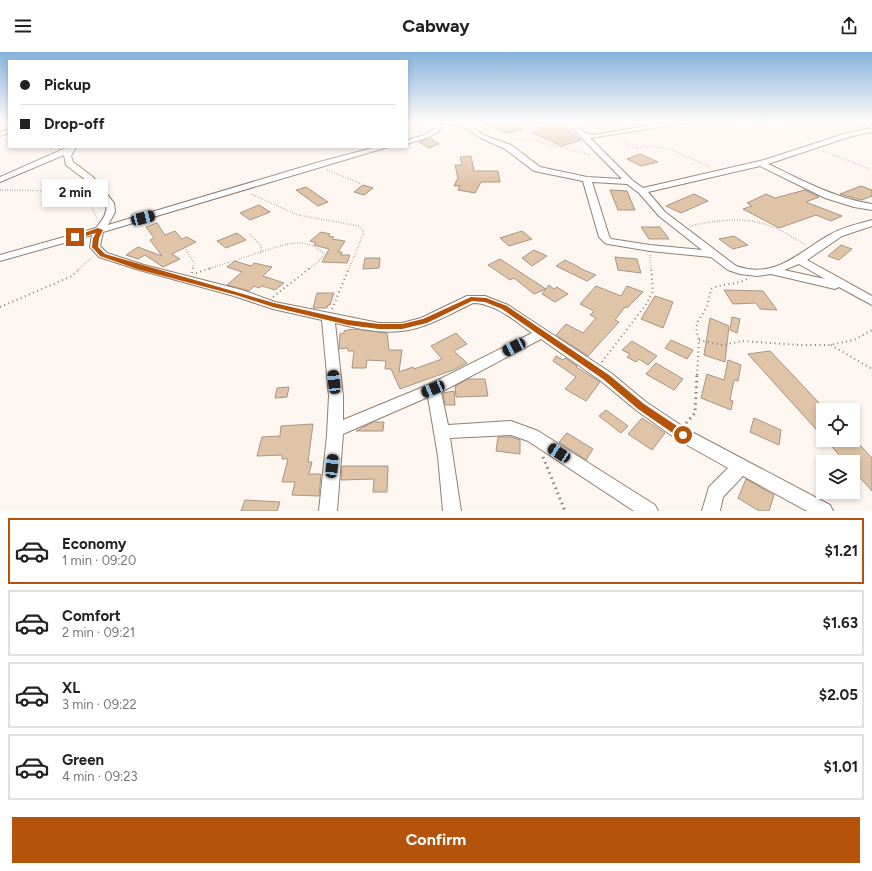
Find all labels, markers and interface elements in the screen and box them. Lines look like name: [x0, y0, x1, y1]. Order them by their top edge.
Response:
icon: menu: [12, 15, 34, 37]
text: Cabway: [402, 15, 470, 37]
icon: share: [838, 15, 860, 37]
text: Pickup: [44, 76, 91, 94]
text: Drop-off: [44, 115, 105, 133]
callout: 2 min: [42, 179, 108, 207]
text: 2 min: [59, 185, 91, 200]
car: [130, 209, 156, 227]
route end: [66, 228, 84, 246]
car: [501, 336, 527, 358]
car: [327, 369, 341, 395]
car: [420, 379, 446, 399]
map controls: [816, 403, 860, 499]
button: locate: [816, 403, 860, 447]
route start: [674, 426, 692, 444]
car: [546, 441, 572, 465]
car: [325, 453, 339, 479]
button: layers: [816, 455, 860, 499]
icon: car: [14, 533, 50, 569]
text: Economy: [62, 535, 127, 553]
text: $1.21: [825, 542, 858, 560]
text: 1 min · 09:20: [62, 553, 136, 568]
icon: car: [14, 605, 50, 641]
text: Comfort: [62, 607, 121, 625]
text: $1.63: [823, 614, 858, 632]
text: 2 min · 09:21: [62, 625, 135, 640]
icon: car: [14, 677, 50, 713]
text: XL: [62, 679, 80, 697]
text: $2.05: [819, 686, 858, 704]
text: 3 min · 09:22: [62, 697, 137, 712]
icon: car: [14, 749, 50, 785]
text: Green: [62, 751, 104, 769]
text: $1.01: [824, 758, 858, 776]
text: 4 min · 09:23: [62, 769, 138, 784]
button: Confirm: [12, 817, 860, 863]

